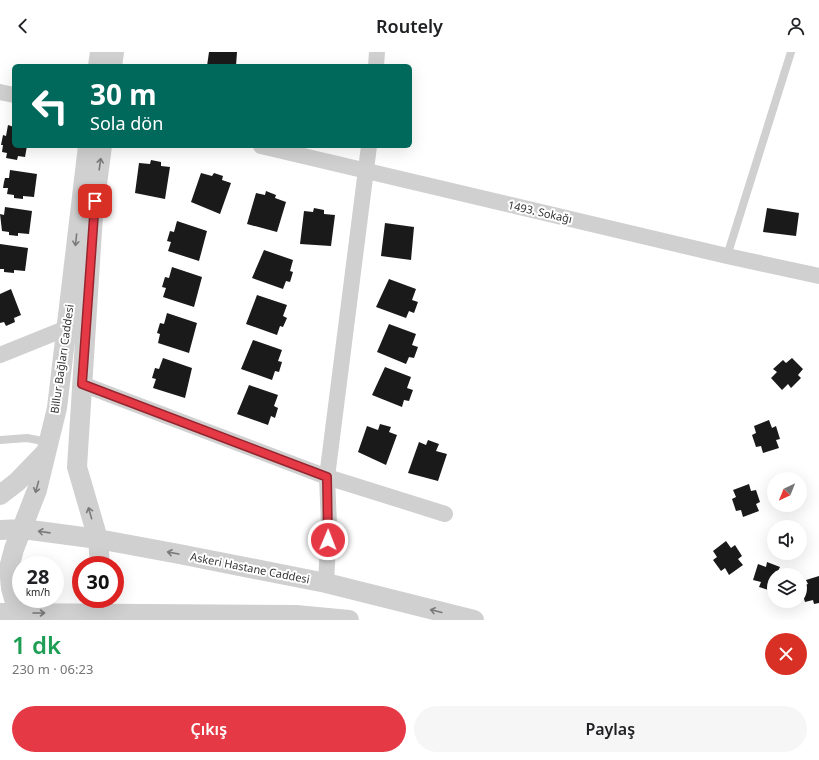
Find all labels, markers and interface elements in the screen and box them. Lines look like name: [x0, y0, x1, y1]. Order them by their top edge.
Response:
text: Routely: [376, 14, 443, 38]
icon: back: [12, 15, 34, 37]
icon: person: [785, 15, 807, 37]
text: 30 m: [90, 75, 157, 113]
icon: left: [24, 80, 76, 132]
text: Sola dön: [90, 111, 163, 135]
one-way arrow: [96, 158, 104, 171]
pin: [78, 184, 112, 218]
icon: arrive: [84, 190, 106, 212]
street label: 1493. Sokağı: [507, 197, 574, 226]
one-way arrow: [72, 233, 80, 246]
street label: Billur Bağları Caddesi: [46, 303, 77, 415]
north arrow: [767, 472, 807, 512]
map controls: [767, 472, 807, 608]
one-way arrow: [33, 480, 41, 493]
one-way arrow: [86, 507, 93, 520]
position arrow: [307, 519, 349, 561]
button: sound: [767, 520, 807, 560]
one-way arrow: [38, 528, 51, 536]
one-way arrow: [167, 549, 180, 557]
street label: Askeri Hastane Caddesi: [189, 549, 311, 586]
speed limit sign: 30: [72, 556, 124, 608]
text: 28: [27, 563, 49, 590]
button: layers: [767, 568, 807, 608]
text: km/h: [26, 585, 50, 599]
one-way arrow: [430, 606, 443, 614]
one-way arrow: [32, 609, 45, 617]
text: 1 dk: [12, 628, 61, 661]
button: close: [765, 633, 807, 675]
text: 230 m · 06:23: [12, 660, 93, 678]
button: Çıkış: [12, 706, 406, 752]
button: Paylaş: [414, 706, 807, 752]

